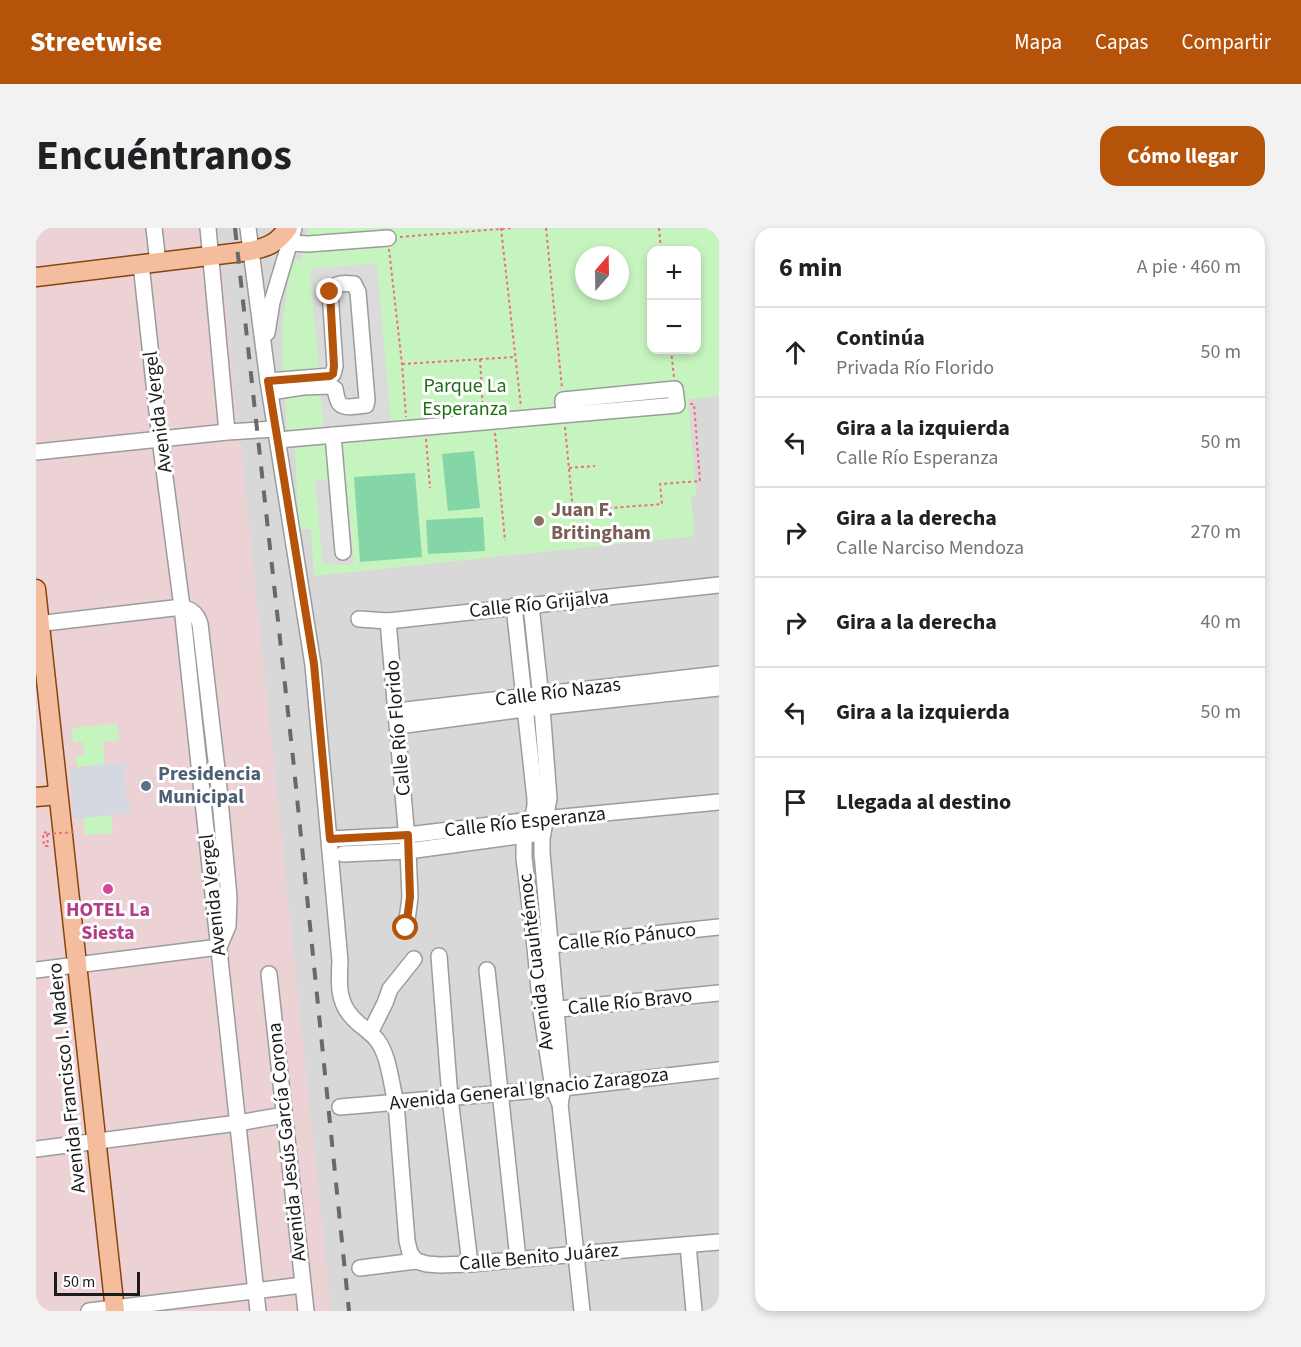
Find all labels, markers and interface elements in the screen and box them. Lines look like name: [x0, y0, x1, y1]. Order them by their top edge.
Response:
text: Streetwise: [30, 22, 162, 62]
text: Mapa: [1014, 27, 1062, 57]
text: Capas: [1095, 27, 1148, 57]
text: Compartir: [1181, 27, 1271, 57]
text: Encuéntranos: [36, 126, 292, 186]
button: Cómo llegar: [1100, 126, 1265, 186]
north arrow: [575, 246, 629, 300]
map controls: [647, 246, 701, 354]
button: +: [647, 246, 701, 300]
text: 6 min: [779, 249, 842, 286]
text: A pie · 460 m: [1137, 253, 1241, 281]
route end: [316, 278, 342, 304]
button: −: [647, 300, 701, 354]
text: Continúa: [836, 322, 925, 354]
icon: ahead: [779, 336, 812, 369]
text: 50 m: [1201, 338, 1241, 366]
street label: Avenida Vergel: [137, 350, 179, 474]
text: Privada Río Florido: [836, 354, 994, 382]
park label: Parque La Esperanza: [422, 372, 508, 423]
text: Gira a la izquierda: [836, 412, 1010, 444]
icon: left: [779, 426, 812, 459]
text: 50 m: [1201, 428, 1241, 456]
text: Calle Río Esperanza: [836, 444, 998, 472]
place label: Juan F. Britingham: [551, 496, 651, 547]
text: Gira a la derecha: [836, 502, 997, 534]
marker: Juan F. Britingham: [532, 514, 546, 528]
icon: right: [779, 516, 812, 549]
text: 270 m: [1191, 518, 1241, 546]
text: Calle Narciso Mendoza: [836, 534, 1024, 562]
street label: Calle Río Grijalva: [468, 583, 610, 625]
icon: right: [779, 606, 812, 639]
text: Gira a la derecha: [836, 606, 997, 638]
text: 40 m: [1201, 608, 1241, 636]
street label: Calle Río Florido: [378, 659, 418, 797]
street label: Calle Río Nazas: [494, 670, 622, 714]
icon: left: [779, 696, 812, 729]
text: Gira a la izquierda: [836, 696, 1010, 728]
text: 50 m: [1201, 698, 1241, 726]
place label: Presidencia Municipal: [158, 760, 261, 811]
marker: Presidencia Municipal: [139, 779, 153, 793]
icon: arrive: [779, 786, 812, 819]
text: Llegada al destino: [836, 786, 1011, 818]
street label: Calle Río Esperanza: [443, 800, 607, 844]
street label: Avenida Vergel: [193, 833, 233, 957]
street label: Avenida Cuauhtémoc: [511, 872, 561, 1052]
marker: HOTEL La Siesta: [101, 882, 115, 896]
place label: HOTEL La Siesta: [66, 896, 150, 947]
route start: [392, 914, 418, 940]
street label: Calle Río Pánuco: [557, 916, 697, 958]
street label: Avenida Francisco I. Madero: [41, 962, 93, 1194]
street label: Calle Río Bravo: [566, 982, 694, 1022]
street label: Avenida Jesús García Corona: [261, 1021, 313, 1263]
street label: Avenida General Ignacio Zaragoza: [388, 1060, 670, 1118]
street label: Calle Benito Juárez: [458, 1236, 620, 1278]
scale bar: [54, 1269, 140, 1296]
text: 50 m: [63, 1271, 95, 1293]

